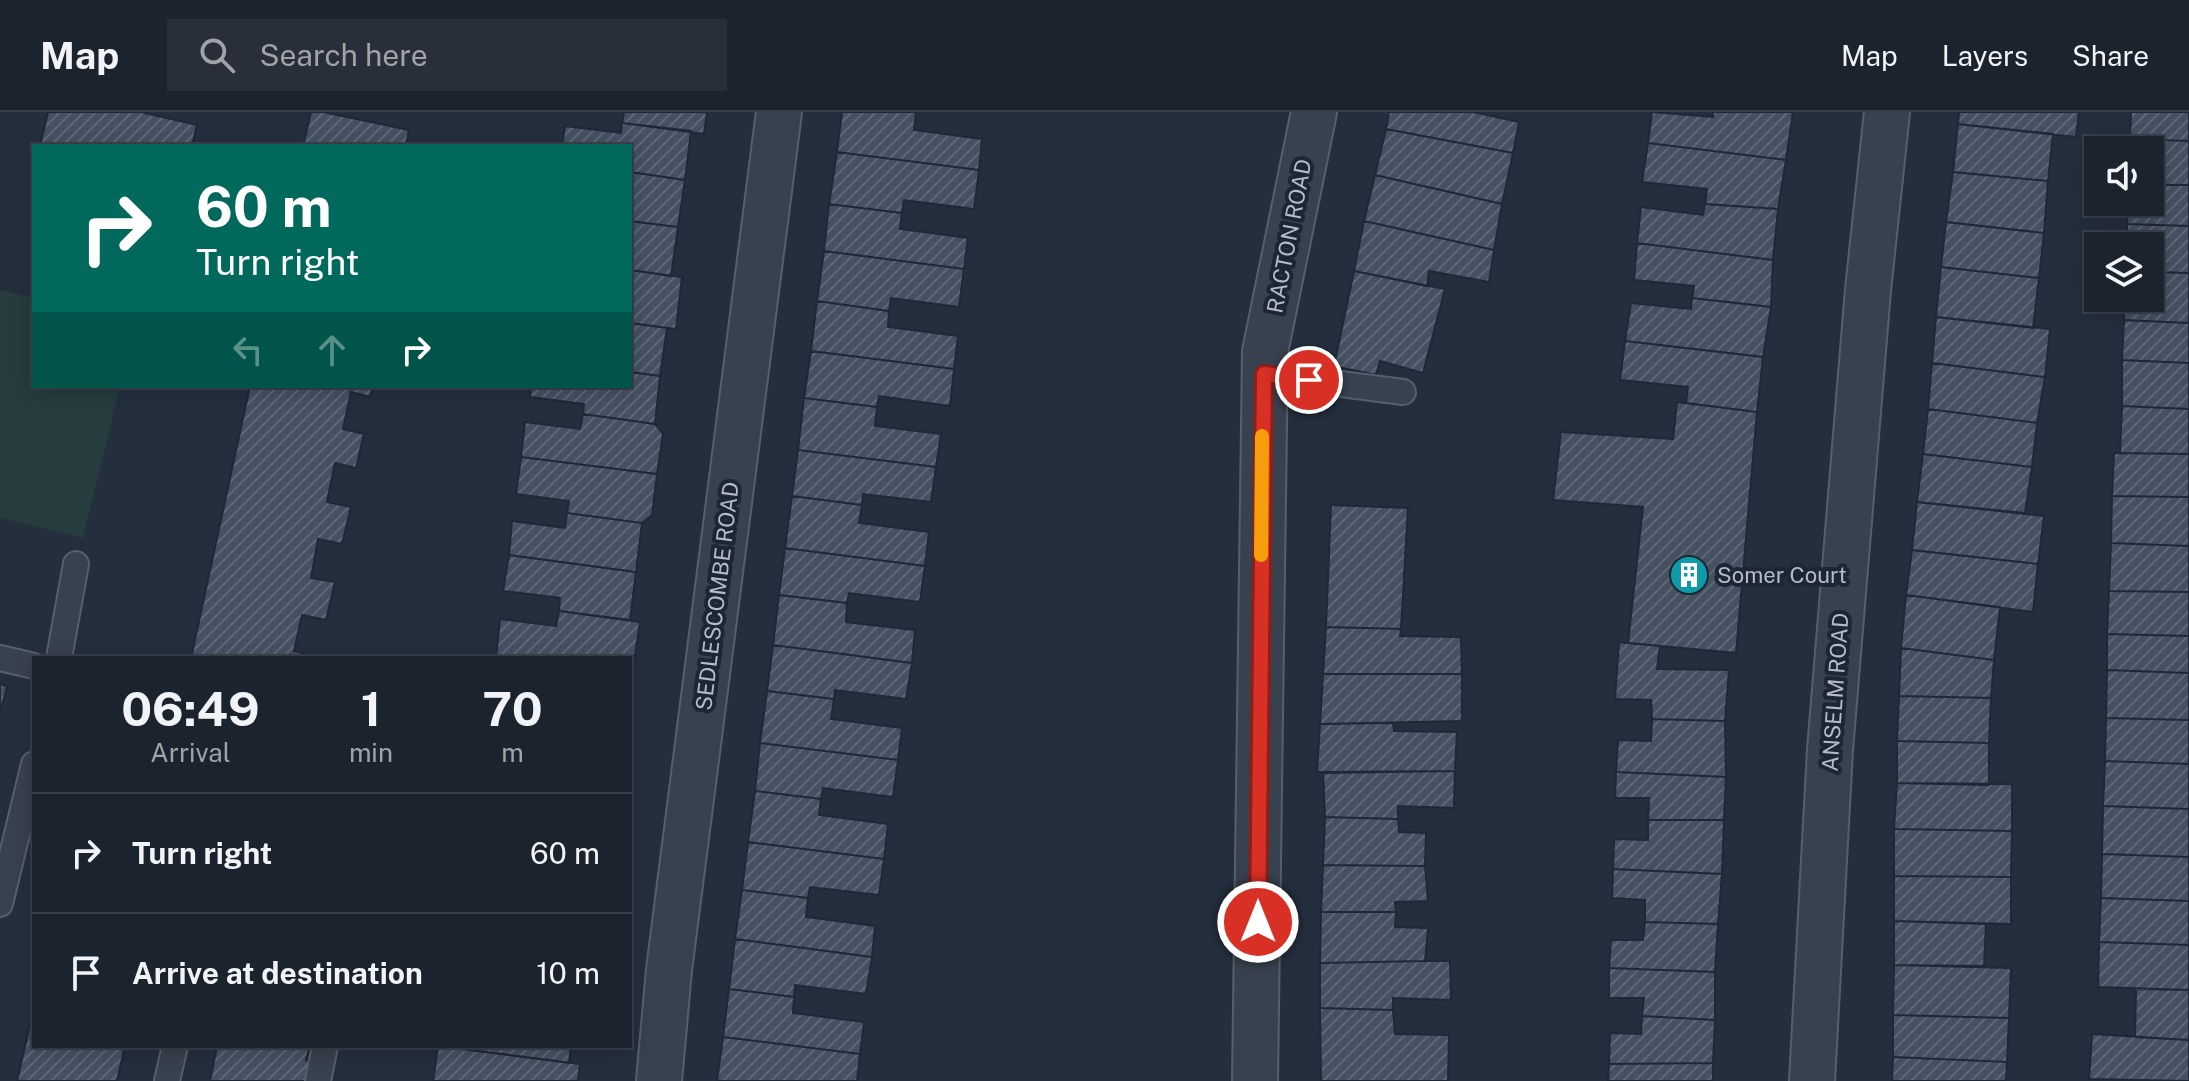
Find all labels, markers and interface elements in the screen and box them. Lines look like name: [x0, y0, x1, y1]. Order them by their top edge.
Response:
search box: [167, 19, 727, 91]
text: Map: [40, 33, 119, 78]
icon: search: [195, 33, 239, 77]
text: Search here: [259, 37, 428, 73]
text: Map: [1841, 39, 1898, 72]
text: Layers: [1942, 39, 2028, 72]
text: Share: [2072, 39, 2149, 72]
map controls: [2084, 136, 2164, 312]
button: sound: [2084, 136, 2164, 216]
street label: RACTON ROAD: [1261, 157, 1317, 315]
text: 60 m: [196, 174, 332, 240]
icon: right: [64, 176, 168, 280]
button: layers: [2084, 232, 2164, 312]
text: Turn right: [196, 241, 359, 283]
icon: left: [226, 328, 270, 372]
icon: ahead: [310, 328, 354, 372]
icon: right: [394, 328, 438, 372]
pin: [1275, 346, 1343, 414]
icon: arrive: [1287, 358, 1331, 402]
street label: SEDLESCOMBE ROAD: [690, 480, 744, 712]
building icon: Somer Court: [1668, 554, 1710, 596]
place label: Somer Court: [1717, 562, 1847, 588]
street label: ANSELM ROAD: [1816, 612, 1854, 772]
text: 06:49: [121, 680, 260, 737]
text: 1: [361, 680, 381, 737]
text: 70: [482, 680, 543, 737]
text: Arrival: [150, 737, 231, 768]
text: min: [349, 737, 393, 768]
text: m: [501, 737, 524, 768]
icon: right: [64, 831, 108, 875]
text: Turn right: [132, 835, 272, 871]
text: 60 m: [530, 835, 600, 871]
position arrow: [1216, 880, 1300, 964]
icon: arrive: [64, 951, 108, 995]
text: Arrive at destination: [132, 955, 423, 991]
text: 10 m: [536, 955, 600, 991]

